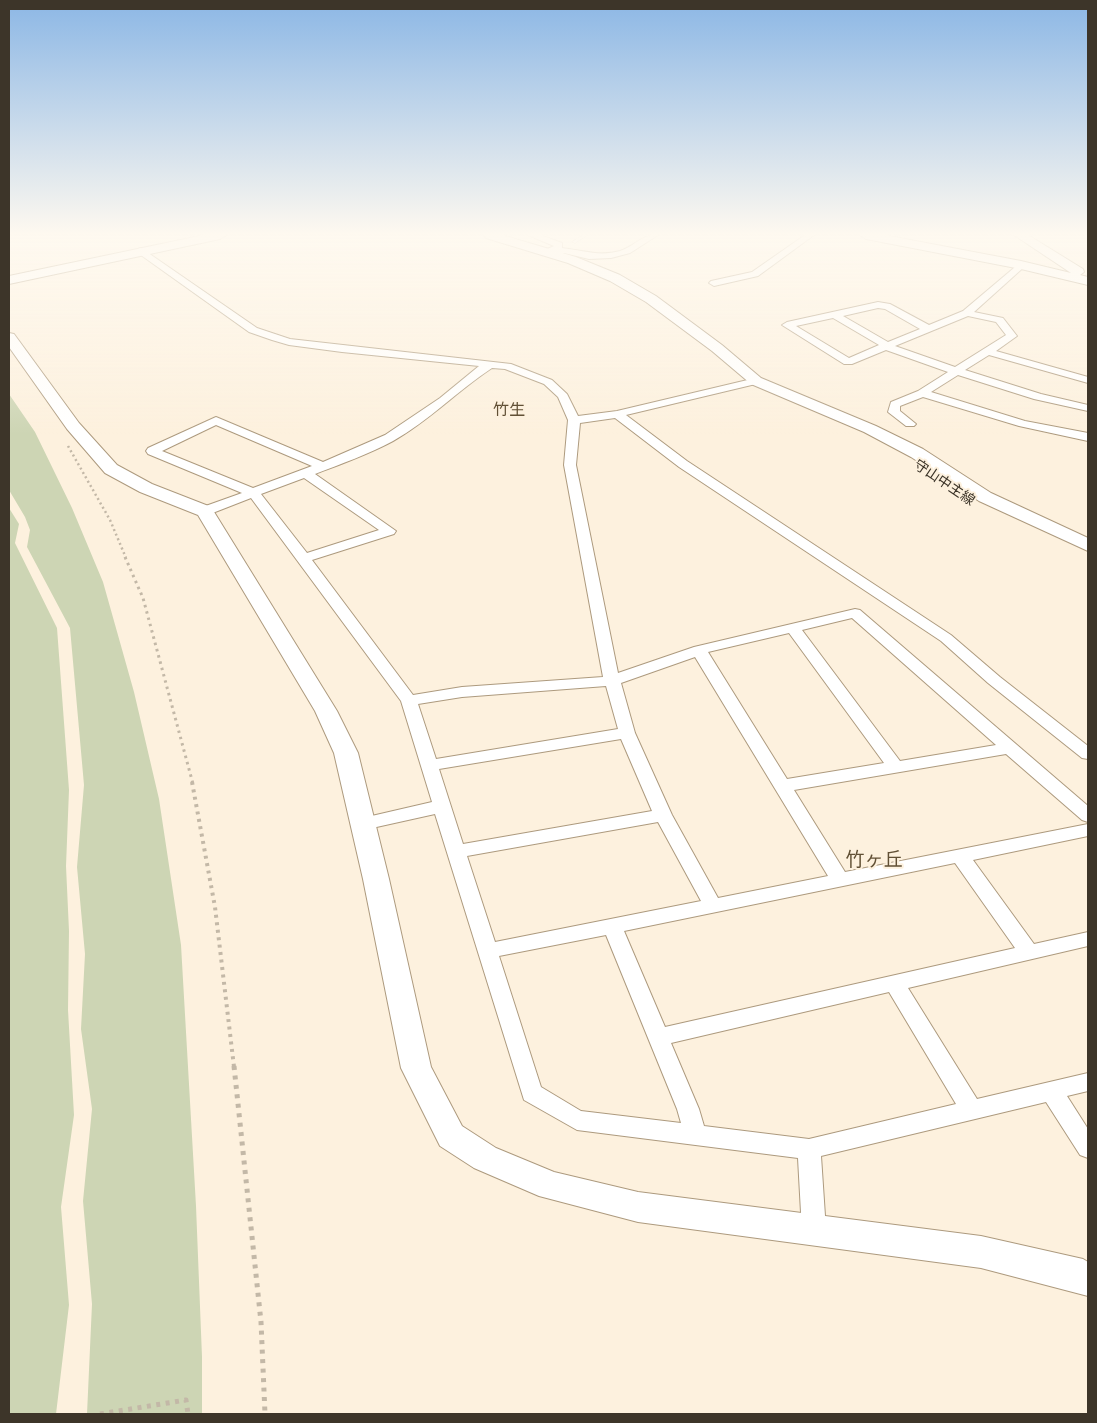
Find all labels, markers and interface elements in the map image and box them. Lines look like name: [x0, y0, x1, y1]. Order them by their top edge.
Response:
district label: 竹生: [493, 401, 525, 421]
street label: 守山中主線: [910, 456, 978, 510]
district label: 竹ヶ丘: [846, 850, 902, 872]

